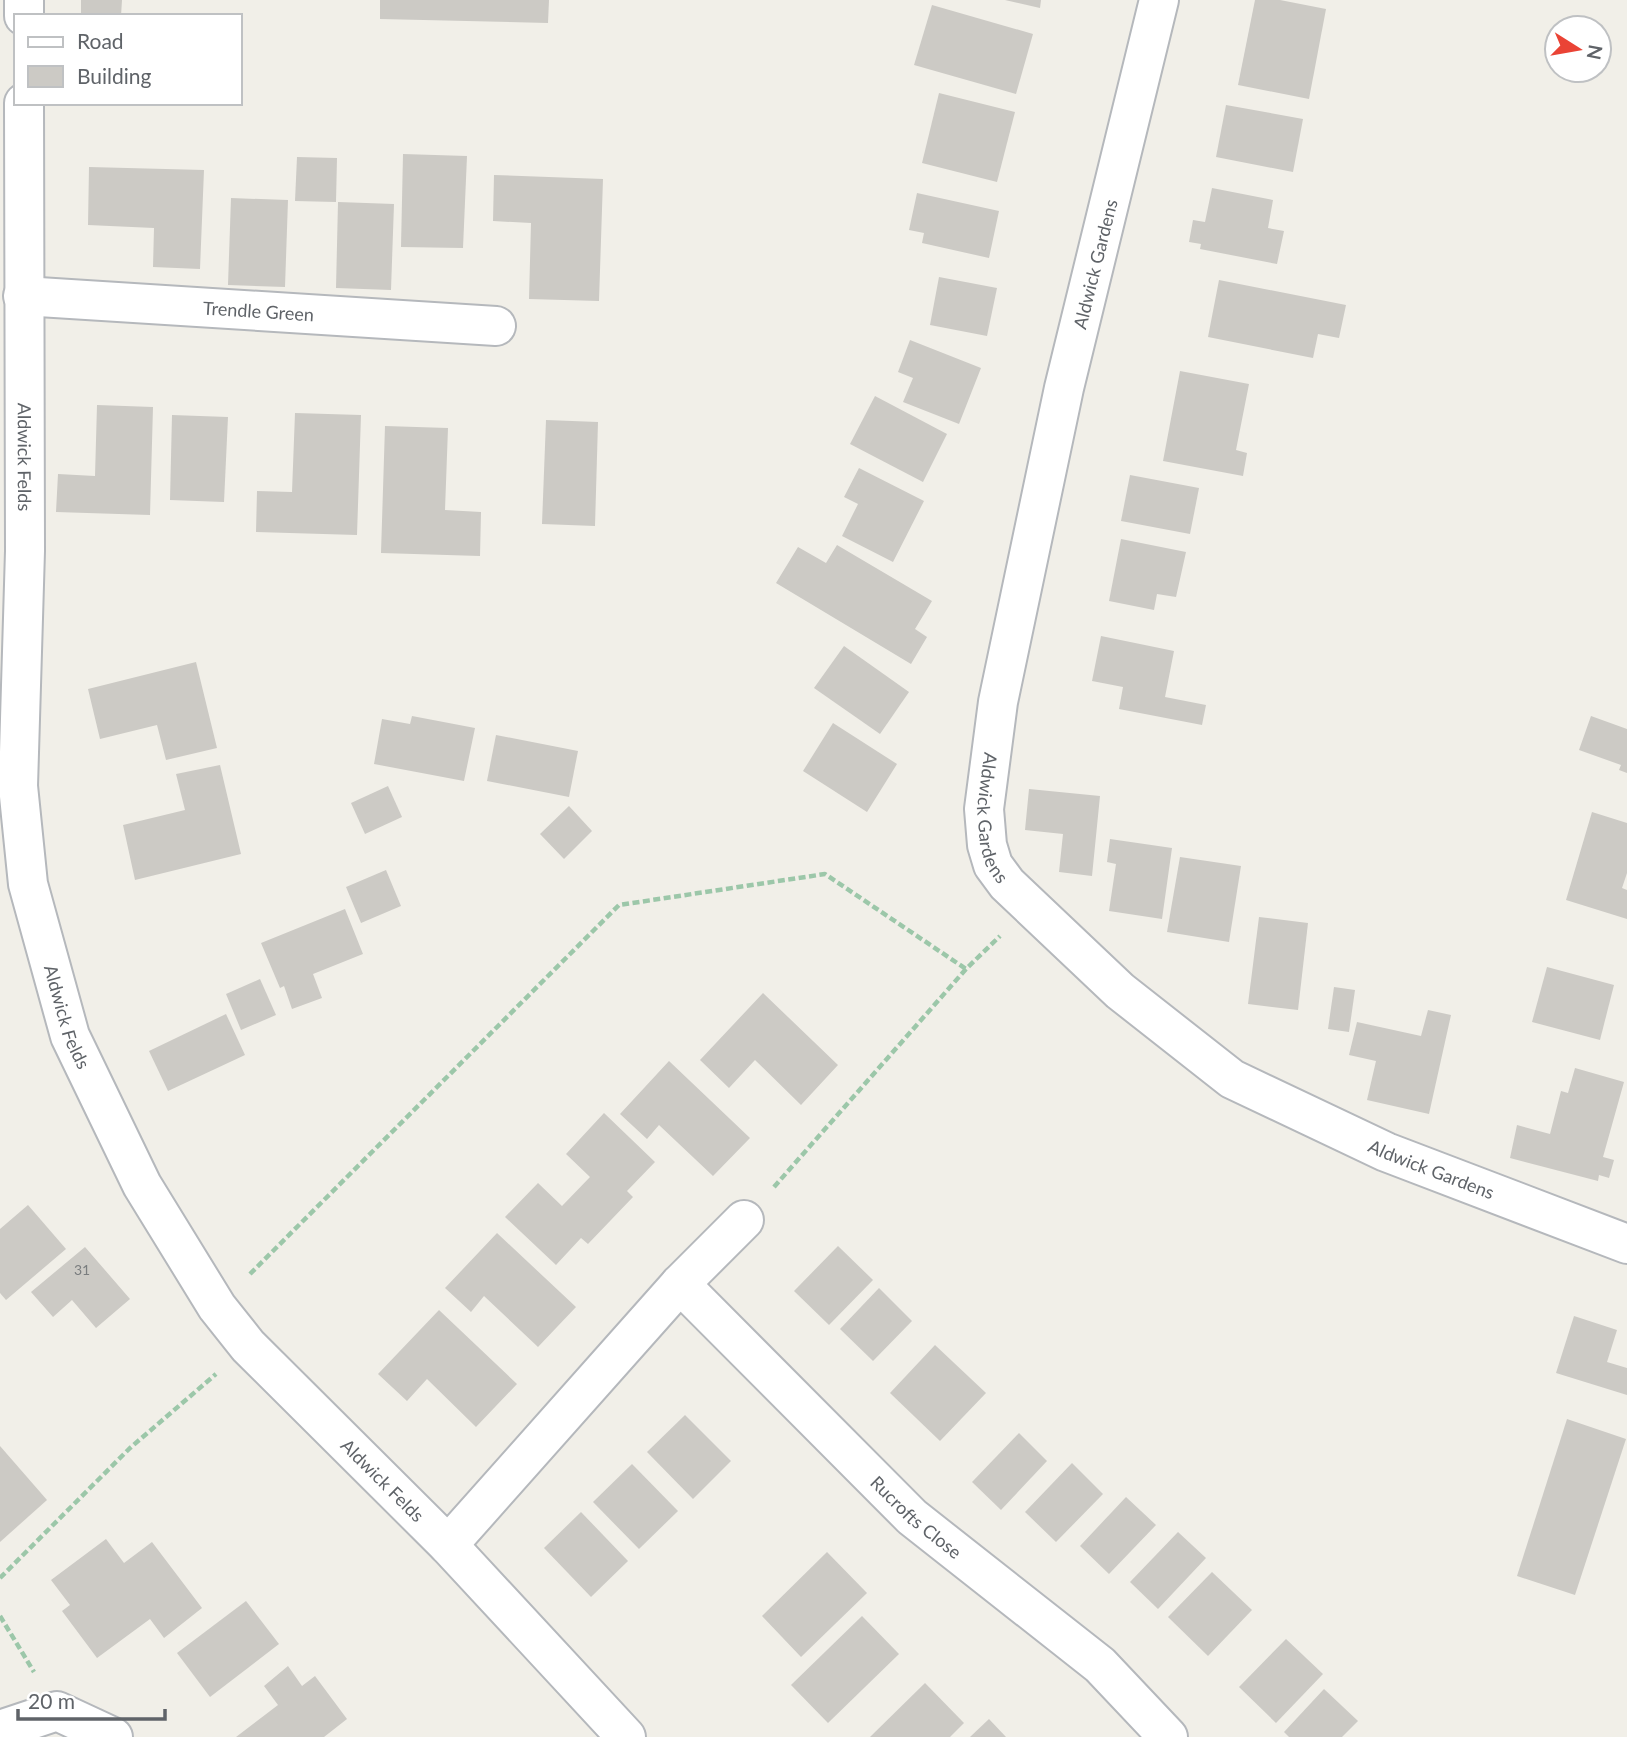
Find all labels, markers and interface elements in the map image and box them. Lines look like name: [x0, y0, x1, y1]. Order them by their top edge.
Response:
legend: [14, 14, 242, 105]
north arrow: [1543, 14, 1613, 84]
text: Road: [77, 28, 124, 53]
text: N: [1582, 43, 1608, 62]
text: Building: [77, 63, 152, 88]
street label: Aldwick Gardens: [1068, 197, 1122, 331]
street label: Trendle Green: [202, 296, 315, 325]
street label: Aldwick Felds: [14, 403, 36, 511]
street label: Aldwick Gardens: [973, 751, 1013, 887]
street label: Aldwick Felds: [40, 962, 95, 1072]
street label: Aldwick Gardens: [1365, 1134, 1498, 1203]
house number: 31: [74, 1261, 90, 1278]
street label: Aldwick Felds: [337, 1434, 429, 1526]
street label: Rucrofts Close: [866, 1471, 966, 1563]
scale bar: [18, 1678, 164, 1722]
text: 20 m: [28, 1688, 75, 1713]

